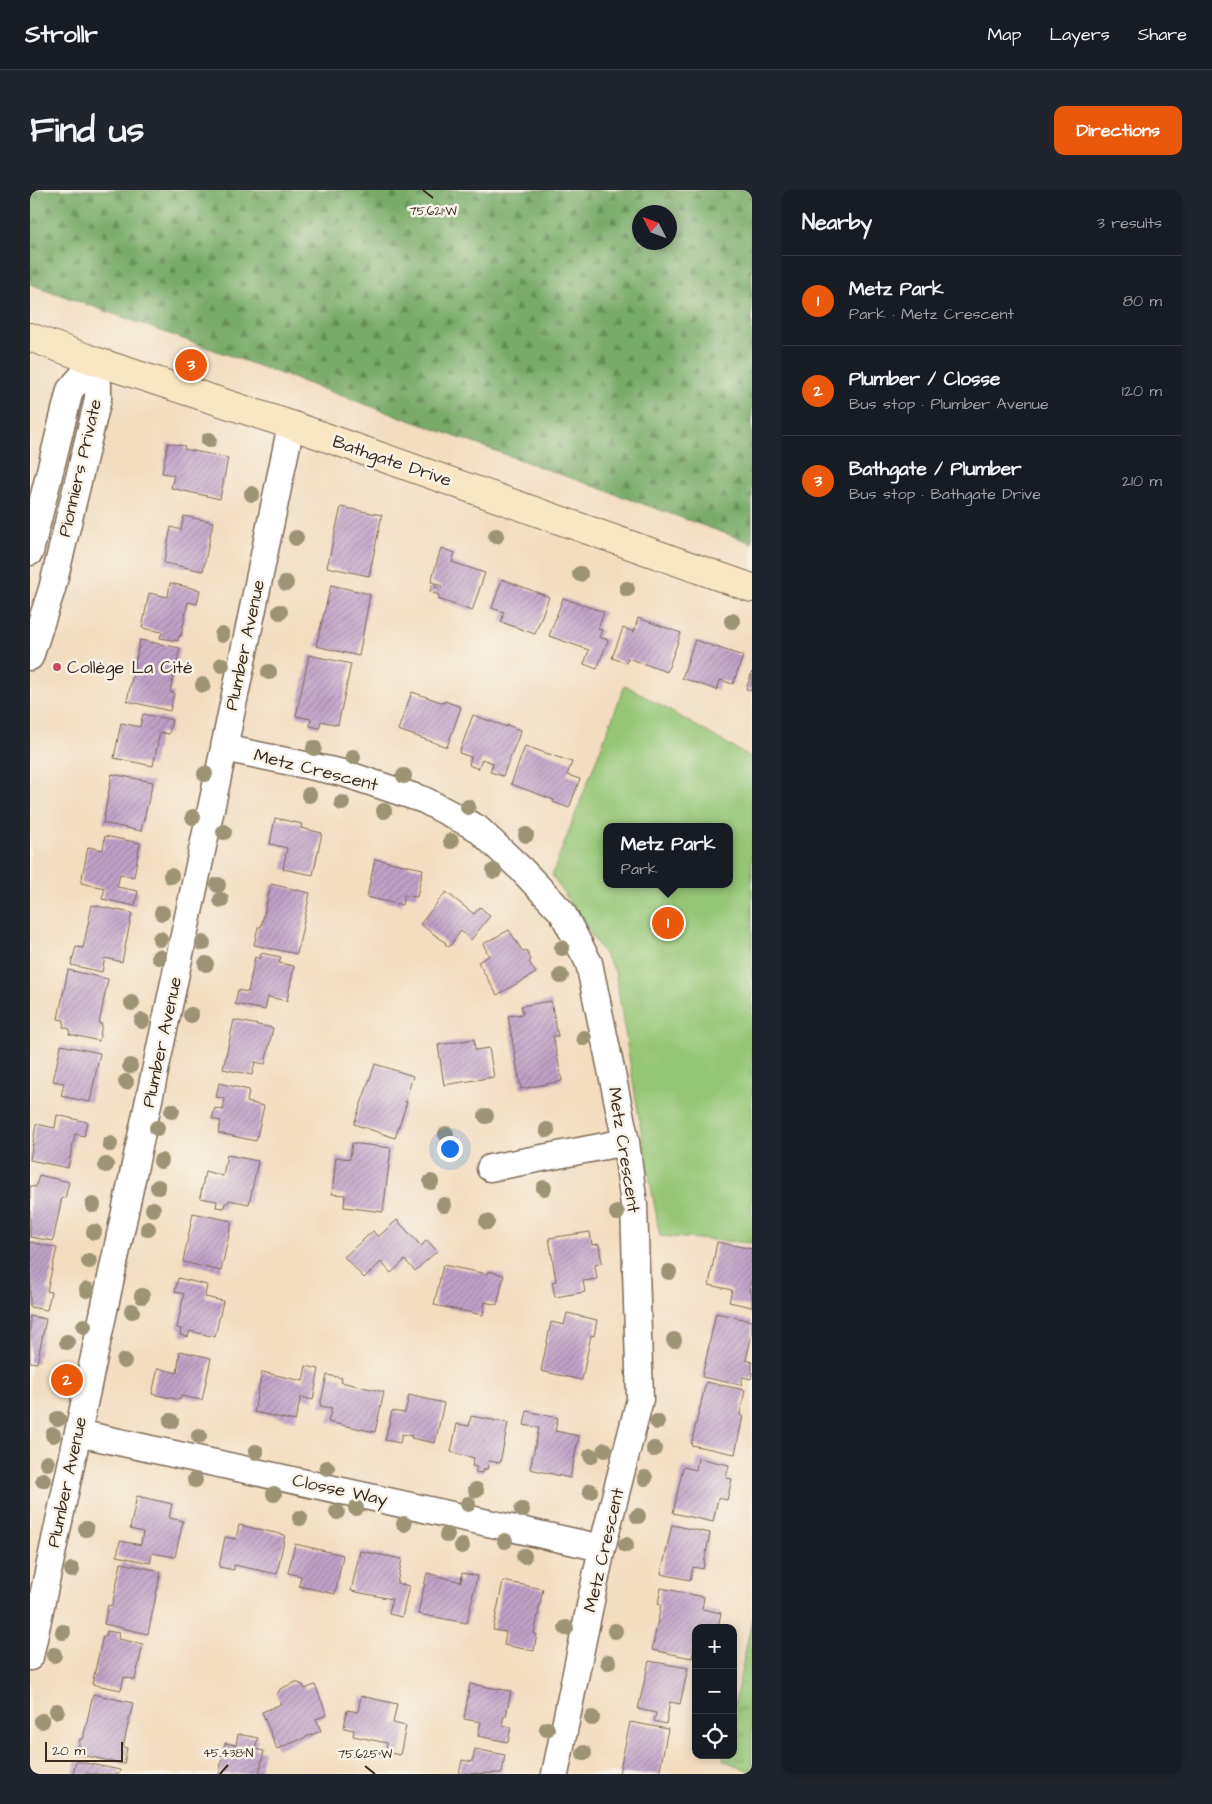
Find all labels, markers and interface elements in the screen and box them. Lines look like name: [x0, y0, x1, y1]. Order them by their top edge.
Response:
text: Strollr: [25, 18, 98, 52]
text: Map: [987, 22, 1021, 47]
text: Layers: [1049, 22, 1110, 47]
text: Share: [1138, 22, 1187, 47]
text: Find us: [30, 106, 144, 155]
button: Directions: [1054, 106, 1182, 155]
text: 75.621°W: [409, 203, 457, 220]
north arrow: [632, 205, 677, 250]
text: Nearby: [802, 208, 872, 237]
text: 3 results: [1097, 212, 1162, 234]
text: Metz Park: [849, 276, 944, 303]
text: 1: [817, 290, 819, 312]
text: 80 m: [1123, 290, 1162, 312]
text: Park · Metz Crescent: [849, 303, 1014, 325]
pin: 3: [175, 346, 207, 384]
text: Plumber / Closse: [849, 366, 1000, 393]
text: 2: [813, 380, 823, 402]
text: 120 m: [1122, 380, 1162, 402]
text: Bus stop · Plumber Avenue: [849, 393, 1049, 415]
street label: Pionniers Private: [52, 396, 108, 539]
street label: Bathgate Drive: [329, 429, 455, 494]
text: Bathgate / Plumber: [849, 456, 1022, 483]
text: 3: [814, 470, 822, 492]
text: 210 m: [1122, 470, 1162, 492]
text: Bus stop · Bathgate Drive: [849, 483, 1041, 505]
street label: Plumber Avenue: [219, 577, 271, 713]
place label: Collège La Cité: [67, 655, 193, 681]
marker: Collège La Cité: [51, 661, 63, 673]
street label: Metz Crescent: [251, 743, 381, 798]
popup: [603, 823, 733, 888]
text: Metz Park: [621, 831, 715, 858]
text: Park: [621, 858, 658, 880]
pin: 1: [652, 904, 684, 942]
street label: Plumber Avenue: [136, 974, 188, 1110]
street label: Metz Crescent: [602, 1085, 646, 1215]
your location: [437, 1136, 463, 1162]
pin: 2: [51, 1361, 83, 1399]
street label: Plumber Avenue: [41, 1414, 93, 1550]
street label: Closse Way: [290, 1468, 390, 1513]
street label: Metz Crescent: [578, 1485, 631, 1615]
map controls: [692, 1624, 737, 1759]
button: +: [692, 1624, 737, 1669]
button: −: [692, 1669, 737, 1714]
button: locate: [692, 1714, 737, 1759]
scale bar: [45, 1739, 122, 1762]
text: 20 m: [52, 1741, 85, 1761]
text: 45.438°N: [203, 1745, 254, 1762]
text: 75.625°W: [338, 1746, 393, 1763]

